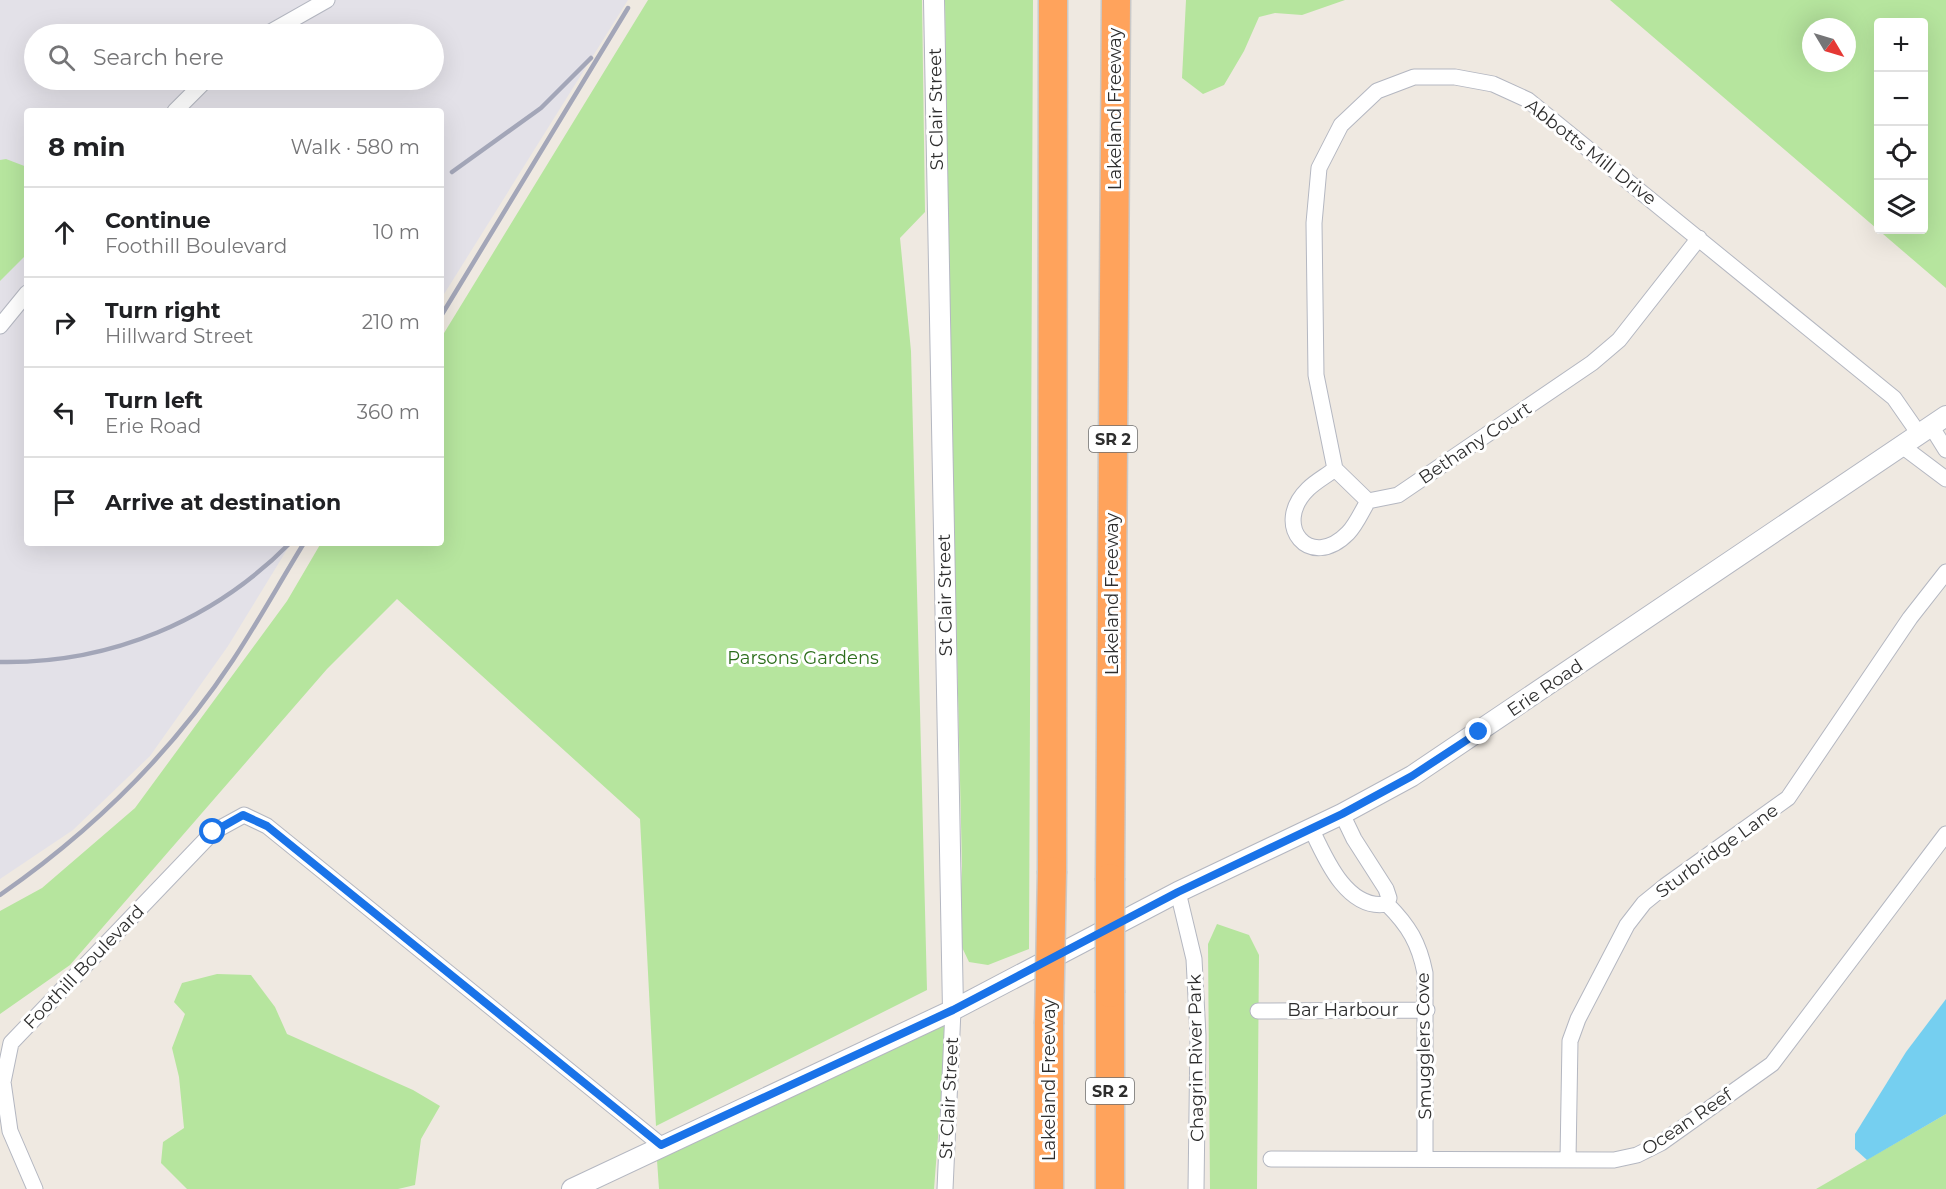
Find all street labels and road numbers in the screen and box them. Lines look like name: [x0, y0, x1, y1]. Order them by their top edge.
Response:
street label: Lakeland Freeway: [1104, 28, 1126, 190]
street label: St Clair Street: [924, 48, 948, 170]
street label: Abbotts Mill Drive: [1521, 94, 1661, 210]
street label: Bethany Court: [1414, 397, 1536, 489]
road number: SR 2: [1089, 426, 1137, 452]
street label: Lakeland Freeway: [1101, 513, 1123, 675]
street label: St Clair Street: [933, 534, 957, 656]
street label: Erie Road: [1503, 655, 1587, 721]
street label: Sturbridge Lane: [1651, 799, 1783, 903]
street label: Foothill Boulevard: [19, 900, 149, 1034]
street label: Smugglers Cove: [1412, 972, 1436, 1120]
street label: Chagrin River Park: [1184, 974, 1208, 1142]
street label: Lakeland Freeway: [1038, 999, 1060, 1161]
street label: Bar Harbour: [1287, 999, 1399, 1021]
street label: St Clair Street: [935, 1036, 963, 1160]
road number: SR 2: [1086, 1078, 1134, 1104]
street label: Ocean Reef: [1638, 1083, 1737, 1160]

